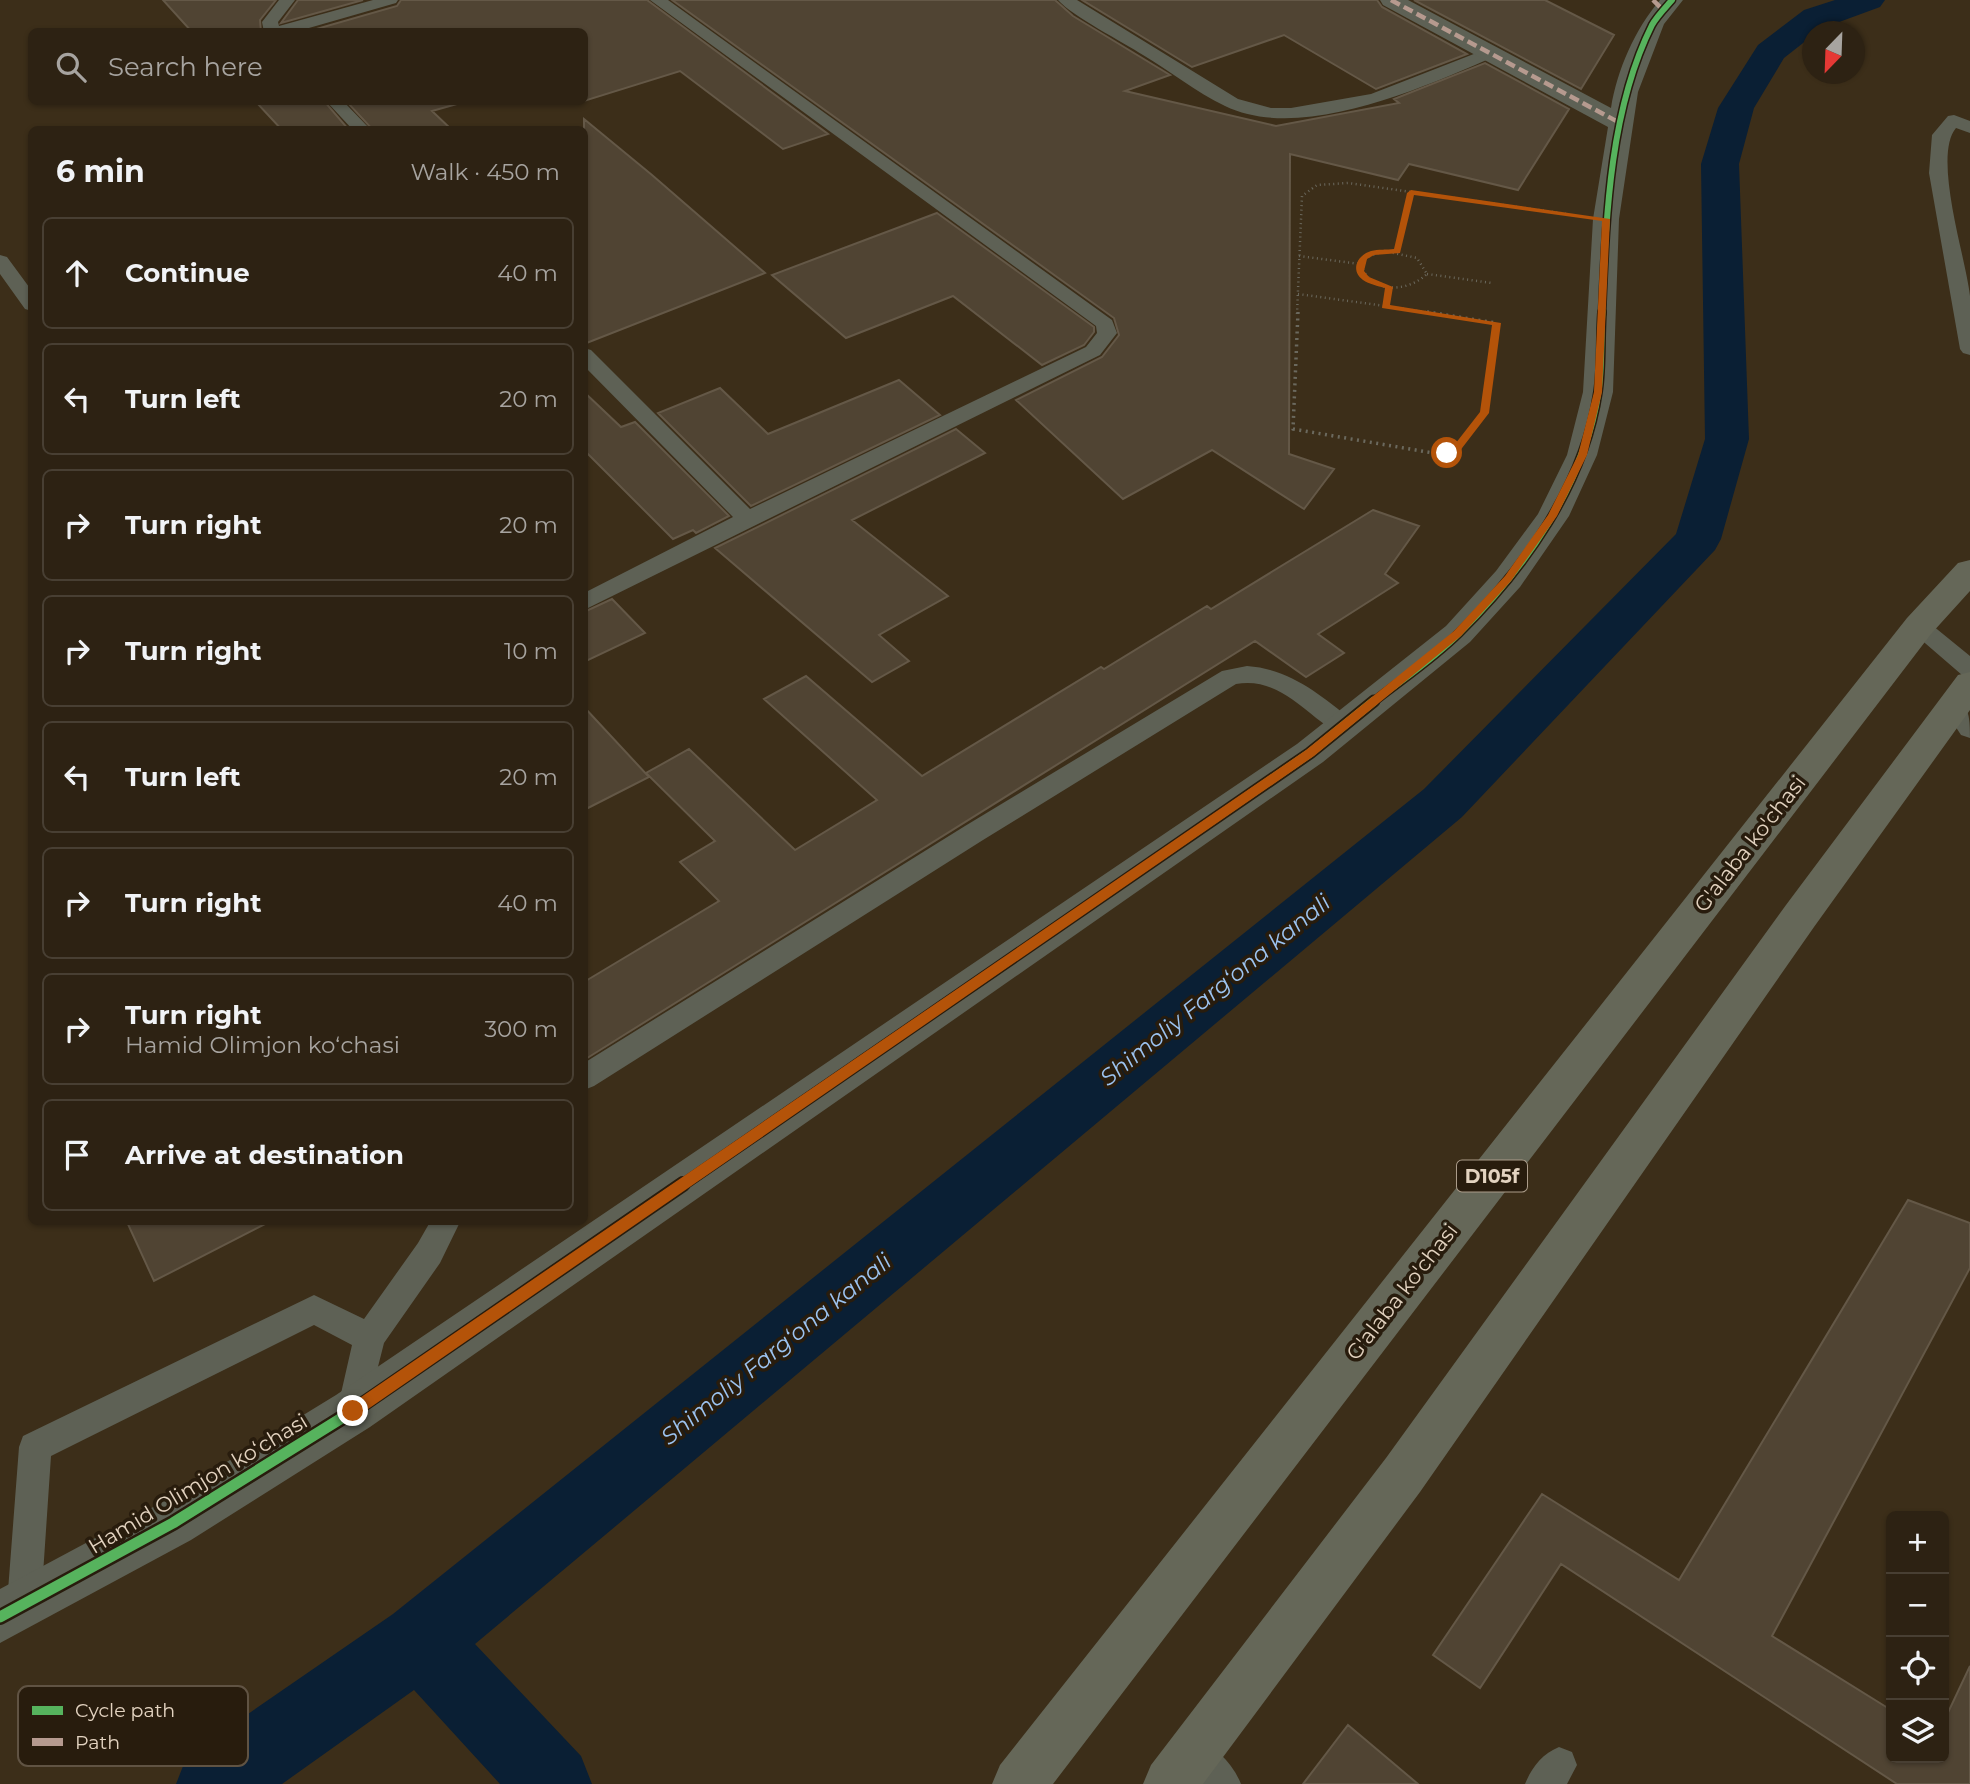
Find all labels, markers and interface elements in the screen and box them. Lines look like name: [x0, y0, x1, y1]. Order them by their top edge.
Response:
north arrow: [1802, 21, 1865, 84]
search box: [28, 28, 588, 105]
icon: search: [52, 48, 90, 86]
text: Search here: [108, 51, 263, 83]
text: 6 min: [56, 153, 145, 190]
text: Walk · 450 m: [411, 158, 560, 186]
icon: ahead: [58, 254, 96, 292]
text: Continue: [125, 257, 250, 289]
text: 40 m: [497, 259, 558, 287]
icon: left: [58, 380, 96, 418]
text: Turn left: [125, 383, 241, 415]
text: 20 m: [499, 385, 558, 413]
route start: [1431, 437, 1462, 468]
icon: right: [58, 506, 96, 544]
text: Turn right: [125, 509, 261, 541]
text: 20 m: [499, 511, 558, 539]
icon: right: [58, 632, 96, 670]
text: Turn right: [125, 635, 261, 667]
text: 10 m: [504, 637, 558, 665]
icon: left: [58, 758, 96, 796]
text: Turn left: [125, 761, 241, 793]
text: 20 m: [499, 763, 558, 791]
street label: G'alaba ko'chasi: [1689, 771, 1811, 917]
icon: right: [58, 884, 96, 922]
text: Turn right: [125, 887, 261, 919]
water label: Shimoliy Fargʻona kanali: [1094, 888, 1336, 1092]
text: 40 m: [497, 889, 558, 917]
text: Turn right: [125, 999, 261, 1031]
icon: right: [58, 1010, 96, 1048]
text: 300 m: [484, 1015, 558, 1043]
text: Hamid Olimjon koʻchasi: [125, 1031, 400, 1059]
icon: arrive: [58, 1136, 96, 1174]
text: Arrive at destination: [125, 1139, 404, 1171]
road number: D105f: [1457, 1160, 1527, 1192]
street label: G'alaba ko'chasi: [1341, 1219, 1463, 1365]
water label: Shimoliy Fargʻona kanali: [655, 1247, 897, 1451]
route end: [337, 1395, 368, 1426]
street label: Hamid Olimjon koʻchasi: [84, 1408, 312, 1559]
map controls: [1886, 1511, 1949, 1763]
button: +: [1886, 1511, 1949, 1574]
button: −: [1886, 1574, 1949, 1637]
button: locate: [1886, 1637, 1949, 1700]
legend: [18, 1686, 248, 1766]
text: Cycle path: [75, 1699, 175, 1722]
button: layers: [1886, 1700, 1949, 1763]
text: Path: [75, 1731, 120, 1754]

